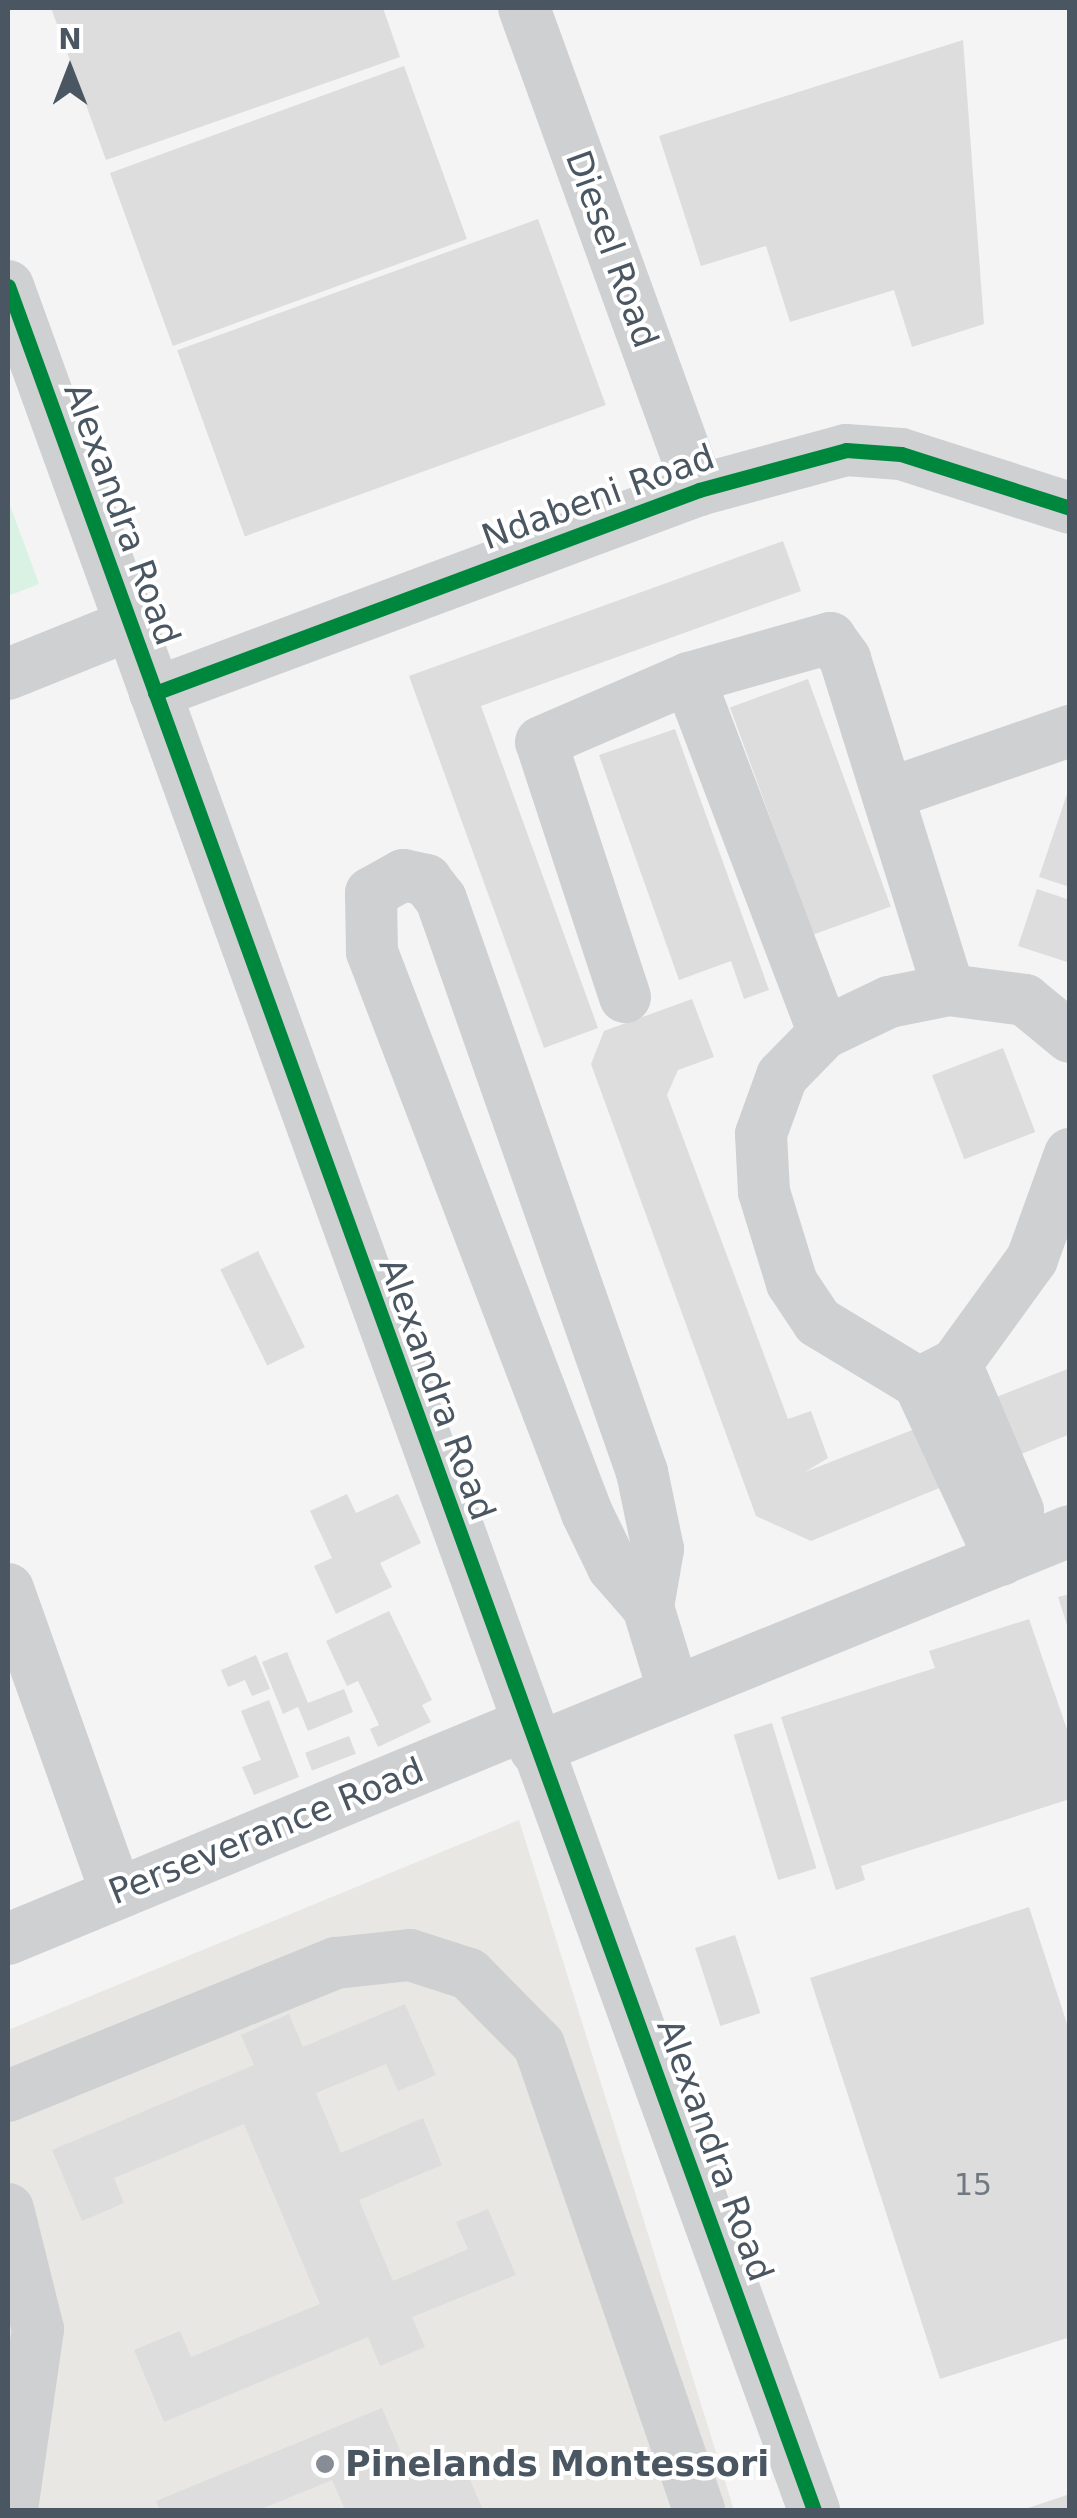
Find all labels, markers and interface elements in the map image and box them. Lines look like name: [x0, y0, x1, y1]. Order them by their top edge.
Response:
north arrow: [20, 20, 120, 120]
text: N: [58, 23, 82, 56]
street label: Diesel Road: [557, 145, 667, 353]
street label: Alexandra Road: [55, 377, 189, 651]
street label: Ndabeni Road: [476, 435, 720, 559]
street label: Alexandra Road: [370, 1252, 504, 1526]
street label: Perseverance Road: [103, 1749, 429, 1913]
street label: Alexandra Road: [648, 2013, 782, 2287]
house number: 15: [954, 2167, 992, 2203]
place label: Pinelands Montessori: [345, 2443, 769, 2485]
marker: Pinelands Montessori: [314, 2453, 336, 2475]

